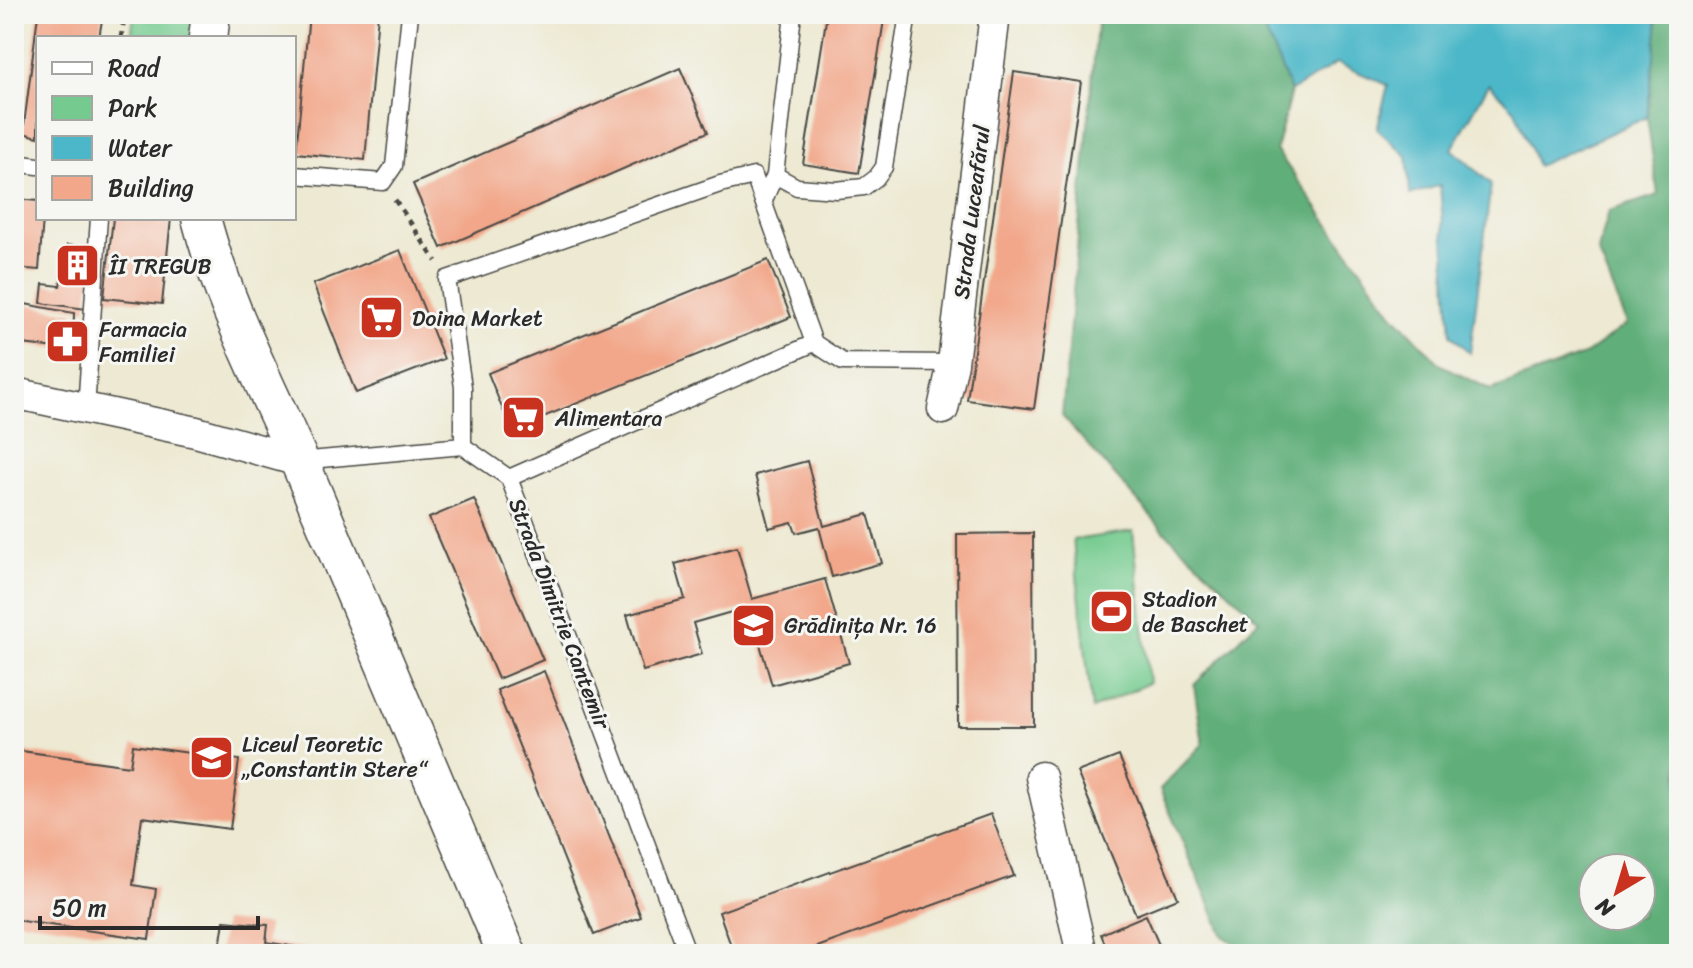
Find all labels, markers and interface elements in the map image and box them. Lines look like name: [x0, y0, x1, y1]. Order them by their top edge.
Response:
legend: [36, 36, 296, 220]
text: Road: [108, 47, 162, 89]
text: Park: [108, 87, 157, 129]
street label: Strada Luceafărul: [941, 122, 1002, 301]
text: Water: [108, 127, 173, 169]
text: Building: [108, 167, 194, 209]
building icon: ÎI TREGUB: [54, 242, 102, 290]
place label: ÎI TREGUB: [108, 247, 212, 286]
supermarket icon: Doina Market: [357, 294, 405, 342]
place label: Doina Market: [412, 299, 543, 338]
place label: Farmacia Familiei: [99, 310, 187, 374]
pharmacy icon: Farmacia Familiei: [44, 318, 92, 366]
supermarket icon: Alimentara: [500, 394, 548, 442]
place label: Alimentara: [554, 399, 663, 438]
street label: Strada Dimitrie Cantemir: [497, 492, 622, 736]
place label: Stadion de Baschet: [1142, 580, 1249, 644]
sports icon: Stadion de Baschet: [1087, 588, 1135, 636]
school or university icon: Grădinița Nr. 16: [729, 601, 777, 649]
place label: Grădinița Nr. 16: [784, 606, 937, 645]
place label: Liceul Teoretic „Constantin Stere“: [241, 725, 429, 789]
school or university icon: Liceul Teoretic „Constantin Stere“: [187, 733, 235, 781]
north arrow: [1577, 852, 1657, 932]
scale bar: [40, 880, 258, 930]
text: 50 m: [52, 887, 107, 929]
text: N: [1586, 887, 1624, 928]

